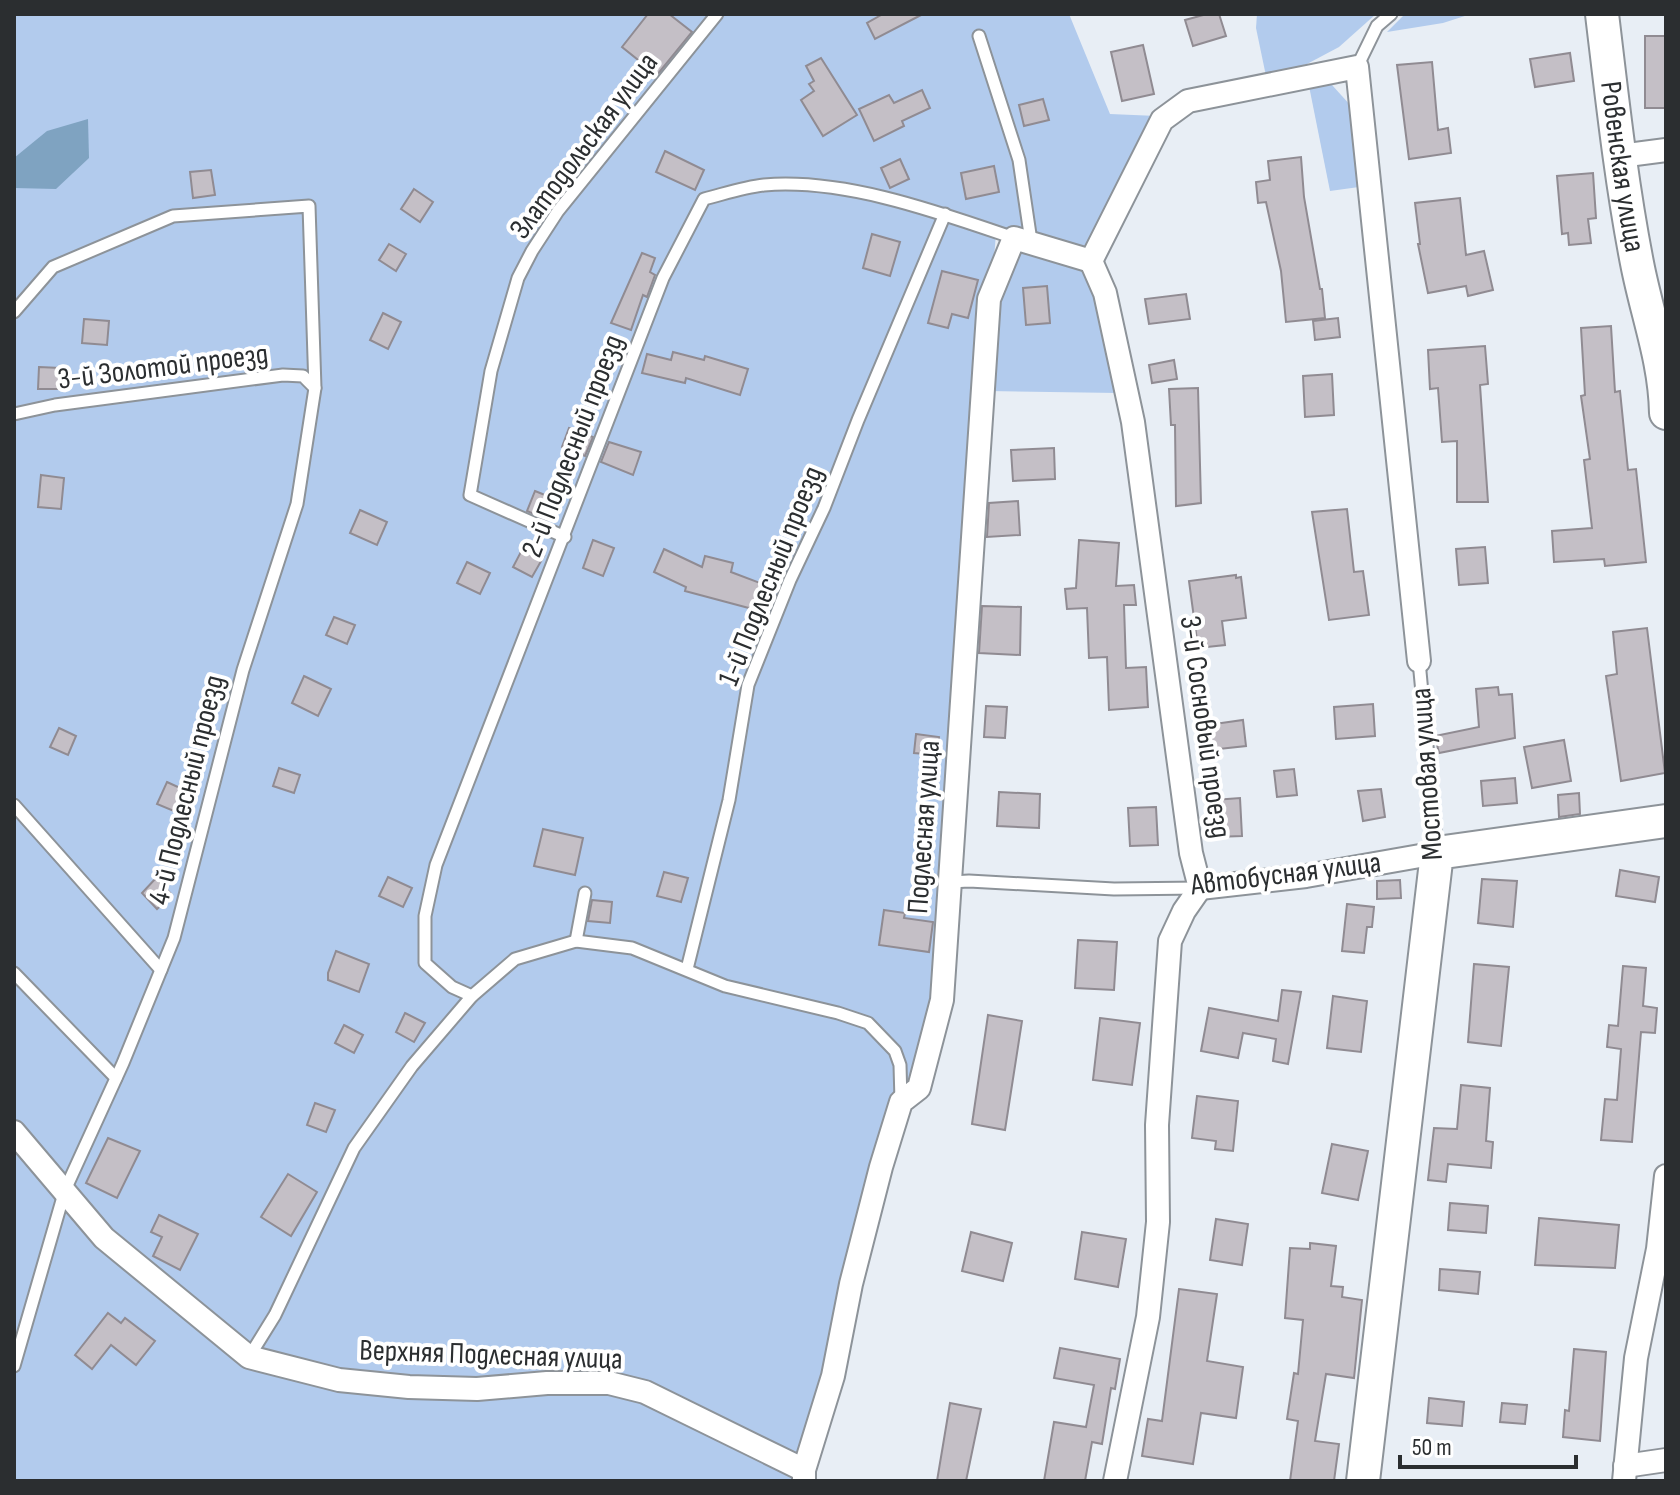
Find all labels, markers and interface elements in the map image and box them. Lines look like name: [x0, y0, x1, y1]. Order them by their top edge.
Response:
street label: Златодольская улица: [502, 46, 666, 246]
street label: Ровенская улица: [1592, 79, 1653, 255]
street label: 2-й Подлесный проезд: [514, 330, 632, 562]
street label: 3-й Золотой проезд: [56, 336, 270, 398]
street label: 1-й Подлесный проезд: [711, 461, 831, 691]
street label: 3-й Сосновый проезд: [1172, 613, 1238, 841]
street label: 4-й Подлесный проезд: [141, 671, 233, 909]
street label: Мостовая улица: [1403, 687, 1451, 861]
street label: Подлесная улица: [900, 739, 948, 915]
street label: Автобусная улица: [1188, 844, 1383, 904]
street label: Верхняя Подлесная улица: [359, 1332, 623, 1378]
scale bar: [1400, 1419, 1576, 1469]
text: 50 m: [1412, 1433, 1452, 1462]

